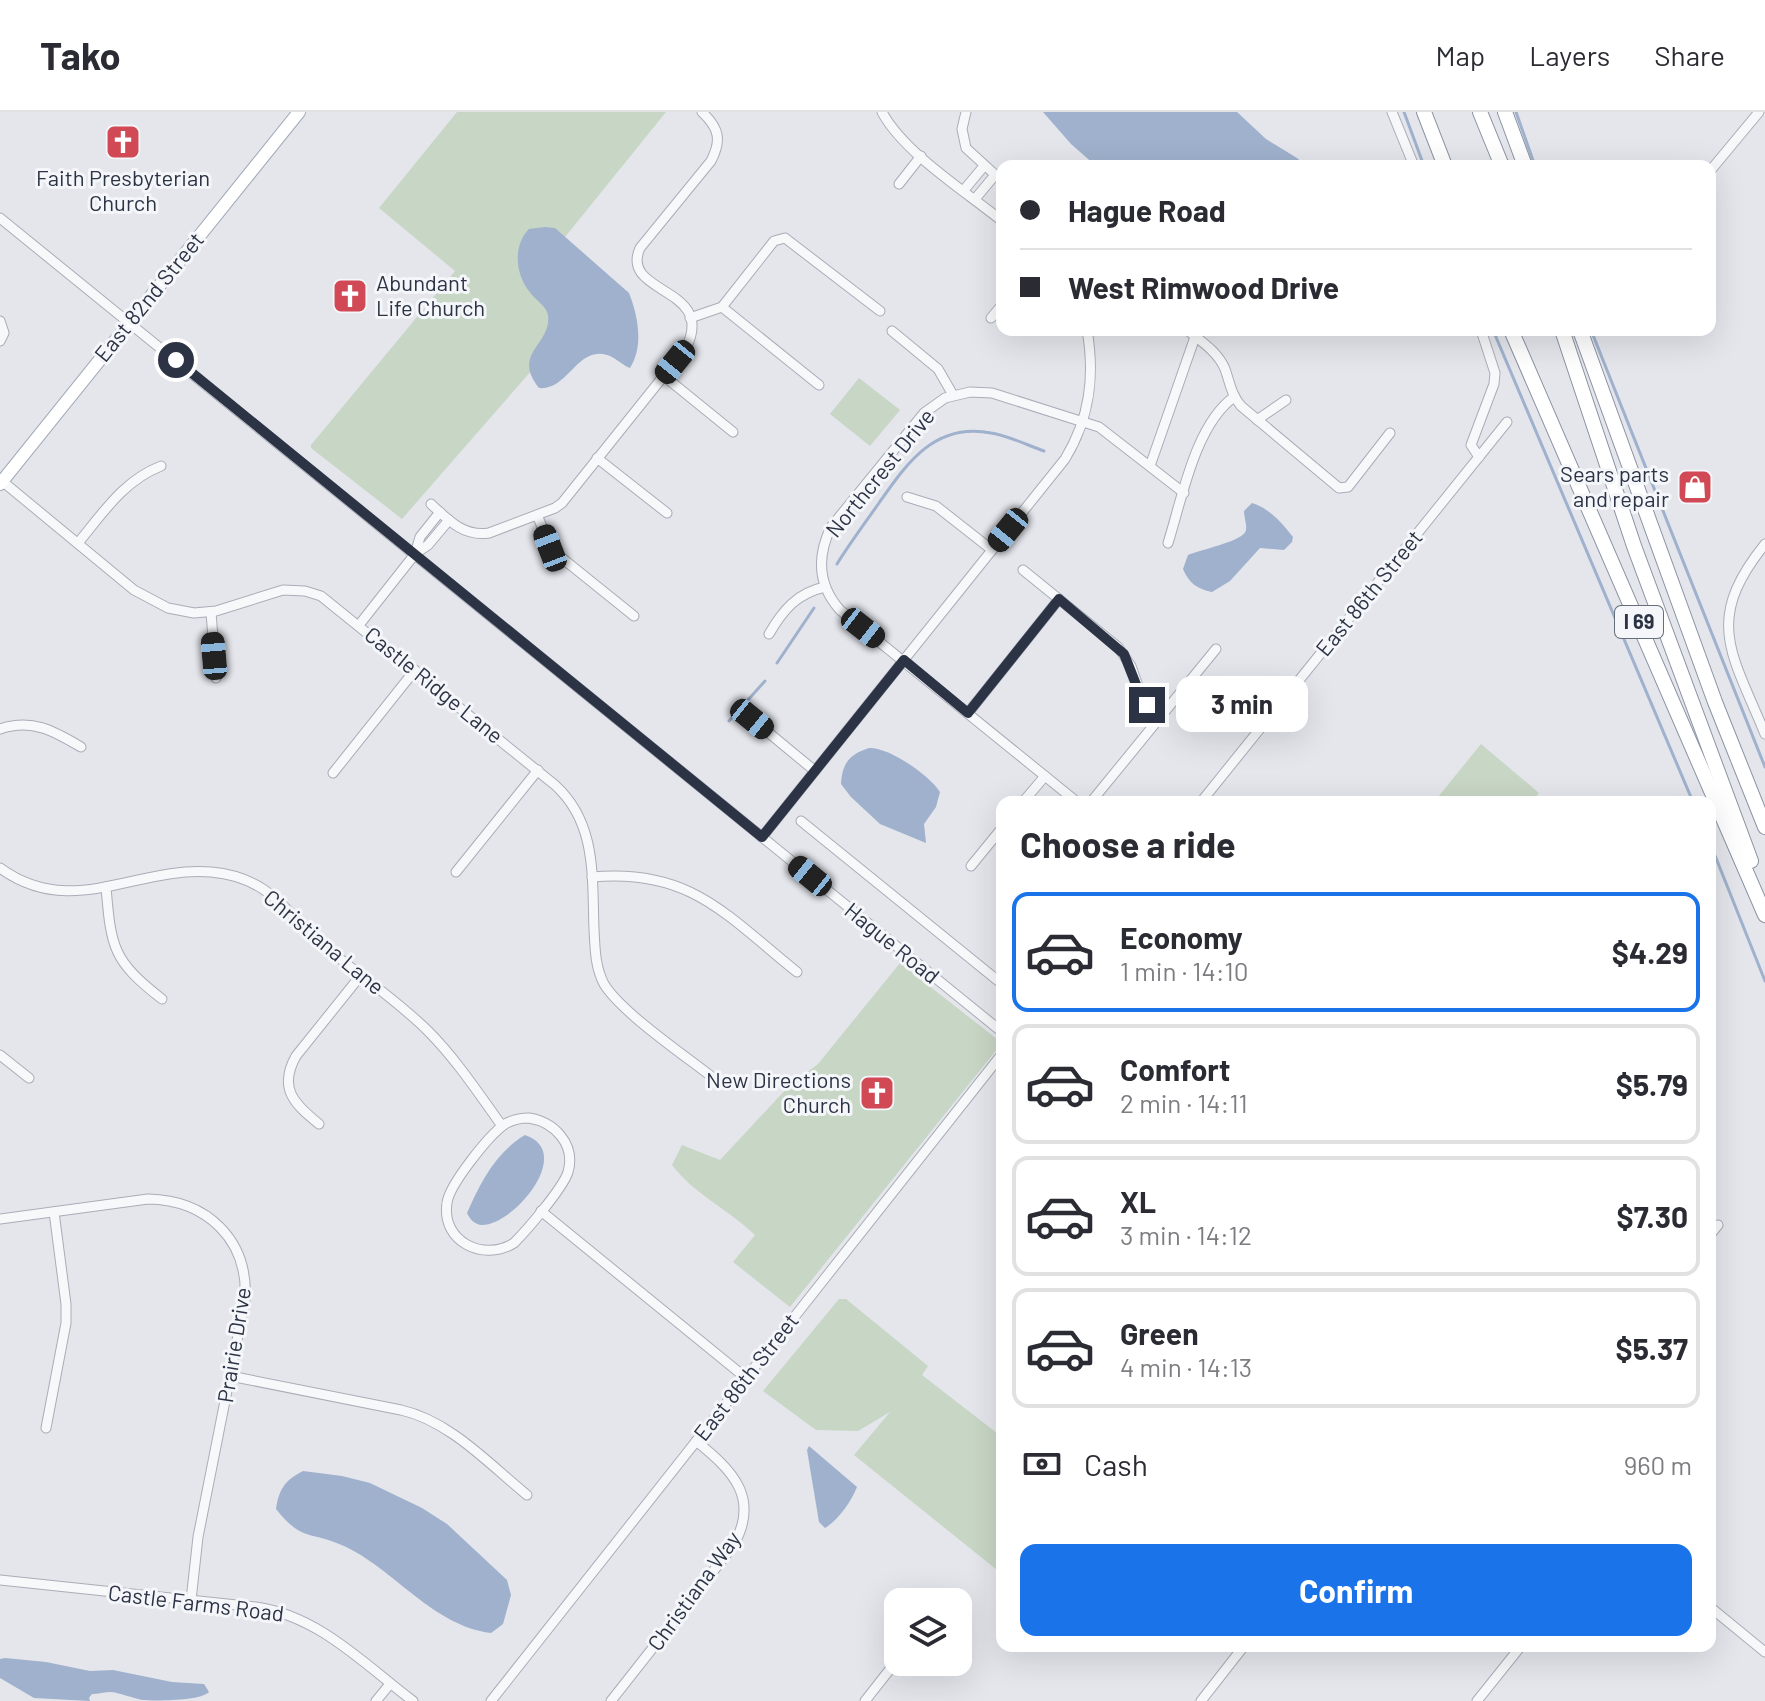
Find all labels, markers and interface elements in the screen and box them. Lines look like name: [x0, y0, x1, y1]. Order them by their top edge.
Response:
text: Tako: [40, 32, 121, 78]
text: Map: [1435, 38, 1485, 72]
text: Layers: [1529, 38, 1610, 72]
text: Share: [1654, 38, 1725, 72]
church icon: Faith Presbyterian Church: [104, 123, 142, 161]
place label: Faith Presbyterian Church: [36, 164, 210, 215]
text: Hague Road: [1068, 192, 1226, 228]
street label: East 82nd Street: [88, 226, 208, 366]
place label: Abundant Life Church: [376, 269, 485, 320]
text: West Rimwood Drive: [1068, 269, 1339, 305]
church icon: Abundant Life Church: [331, 277, 369, 315]
car: [651, 336, 699, 388]
route start: [158, 342, 194, 378]
street label: Northcrest Drive: [819, 403, 939, 542]
place label: Sears parts and repair: [1560, 460, 1669, 511]
shop icon: Sears parts and repair: [1676, 468, 1714, 506]
car: [984, 504, 1032, 556]
car: [530, 521, 570, 575]
street label: East 86th Street: [1309, 524, 1427, 661]
car: [837, 604, 889, 652]
road number: I 69: [1615, 606, 1663, 638]
street label: Castle Ridge Lane: [360, 621, 509, 748]
car: [200, 631, 228, 681]
callout: 3 min: [1175, 677, 1307, 733]
route end: [1129, 687, 1165, 723]
text: 3 min: [1211, 688, 1273, 719]
car: [726, 695, 778, 743]
text: Choose a ride: [1020, 822, 1236, 865]
car: [784, 852, 836, 900]
street label: Christiana Lane: [259, 883, 390, 999]
street label: Hague Road: [840, 896, 945, 988]
icon: car: [1024, 916, 1096, 988]
text: Economy: [1120, 919, 1243, 955]
text: $4.29: [1612, 934, 1688, 970]
text: 1 min · 14:10: [1120, 955, 1248, 986]
icon: car: [1024, 1048, 1096, 1120]
text: Comfort: [1120, 1051, 1230, 1087]
place label: New Directions Church: [706, 1066, 851, 1117]
text: $5.79: [1616, 1066, 1688, 1102]
church icon: New Directions Church: [858, 1074, 896, 1112]
text: 2 min · 14:11: [1120, 1087, 1248, 1118]
icon: car: [1024, 1180, 1096, 1252]
text: XL: [1120, 1183, 1156, 1219]
text: $7.30: [1617, 1198, 1688, 1234]
text: 3 min · 14:12: [1120, 1219, 1252, 1250]
street label: Prairie Drive: [211, 1285, 255, 1404]
street label: East 86th Street: [687, 1307, 803, 1445]
icon: car: [1024, 1312, 1096, 1384]
text: Green: [1120, 1315, 1199, 1351]
text: $5.37: [1615, 1330, 1688, 1366]
text: 4 min · 14:13: [1120, 1351, 1252, 1382]
icon: cash: [1020, 1442, 1064, 1486]
text: Cash: [1084, 1446, 1148, 1482]
text: 960 m: [1624, 1449, 1692, 1480]
street label: Christiana Way: [641, 1526, 745, 1655]
button: Confirm: [1020, 1544, 1692, 1636]
street label: Castle Farms Road: [107, 1578, 286, 1626]
map controls: [884, 1588, 972, 1676]
button: layers: [884, 1588, 972, 1676]

